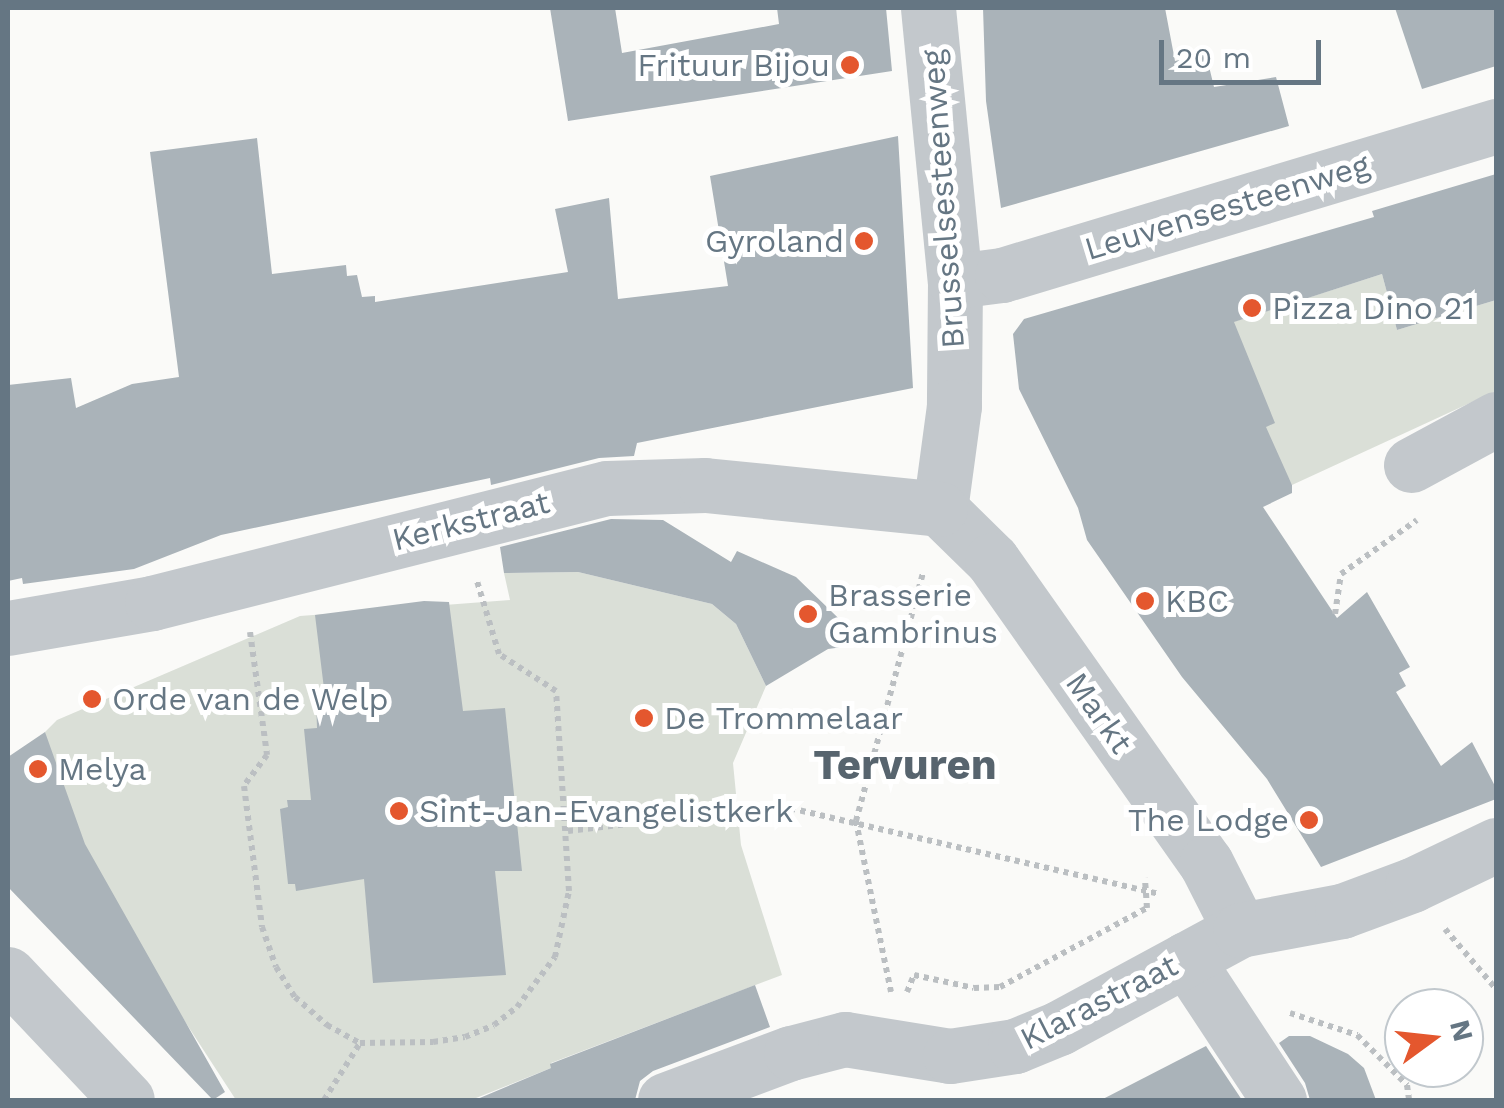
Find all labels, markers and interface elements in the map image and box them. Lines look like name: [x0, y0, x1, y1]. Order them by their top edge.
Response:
scale bar: [1164, 20, 1326, 82]
text: 20 m: [1176, 40, 1251, 75]
place label: Frituur Bijou: [636, 46, 830, 84]
street label: Brusselsesteenweg: [913, 48, 973, 350]
marker: Frituur Bijou: [839, 54, 861, 76]
street label: Leuvensesteenweg: [1080, 145, 1374, 269]
place label: Gyroland: [705, 222, 844, 260]
marker: Gyroland: [853, 230, 875, 252]
place label: Pizza Dino 21: [1272, 289, 1476, 327]
marker: Pizza Dino 21: [1241, 297, 1263, 319]
street label: Kerkstraat: [388, 483, 554, 559]
place label: Brasserie Gambrinus: [828, 577, 998, 652]
place label: KBC: [1165, 582, 1229, 620]
marker: KBC: [1134, 590, 1156, 612]
marker: Brasserie Gambrinus: [797, 603, 819, 625]
street label: Markt: [1058, 665, 1140, 761]
place label: Orde van de Welp: [112, 680, 390, 718]
marker: Orde van de Welp: [81, 688, 103, 710]
place label: De Trommelaar: [664, 699, 904, 737]
marker: De Trommelaar: [633, 707, 655, 729]
district label: Tervuren: [813, 740, 997, 790]
place label: Melya: [58, 750, 147, 788]
marker: Melya: [27, 758, 49, 780]
place label: Sint-Jan-Evangelistkerk: [419, 792, 793, 830]
marker: Sint-Jan-Evangelistkerk: [388, 800, 410, 822]
place label: The Lodge: [1128, 801, 1289, 839]
marker: The Lodge: [1298, 809, 1320, 831]
street label: Klarastraat: [1014, 946, 1184, 1058]
north arrow: [1384, 988, 1484, 1088]
text: N: [1443, 1016, 1480, 1045]

